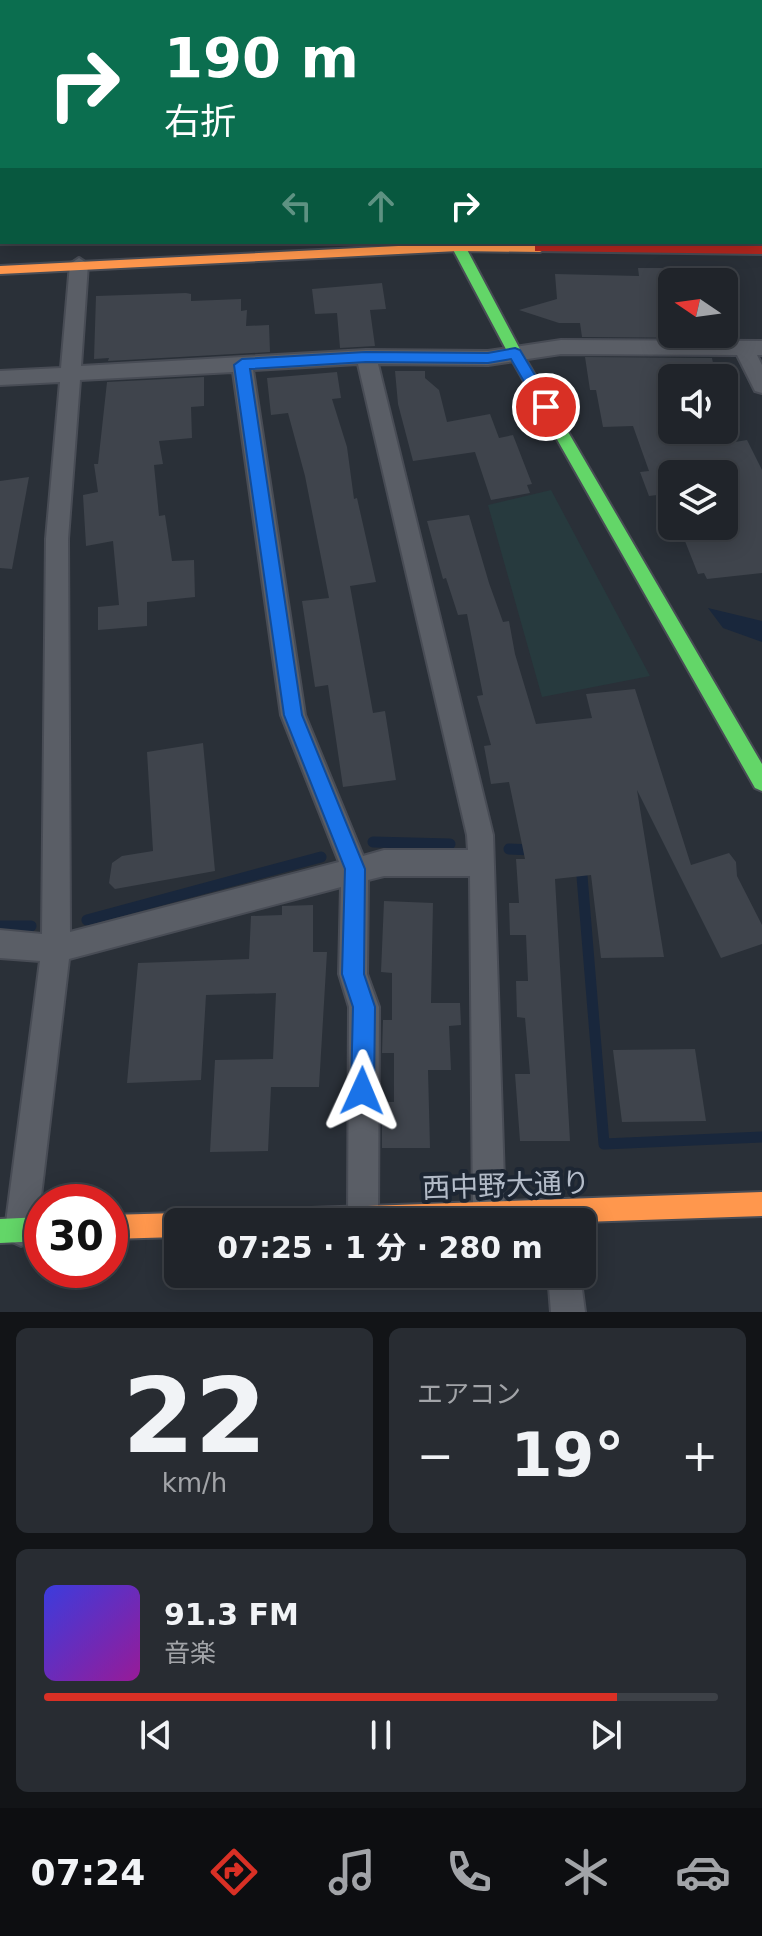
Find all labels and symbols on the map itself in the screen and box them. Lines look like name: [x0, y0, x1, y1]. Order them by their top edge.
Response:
north arrow: [658, 268, 738, 348]
pin: [512, 373, 580, 441]
position arrow: [320, 1049, 404, 1133]
street label: 西中野大通り: [421, 1166, 591, 1205]
speed limit sign: 30: [24, 1184, 128, 1288]

